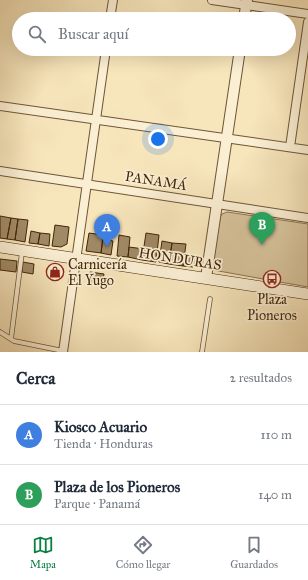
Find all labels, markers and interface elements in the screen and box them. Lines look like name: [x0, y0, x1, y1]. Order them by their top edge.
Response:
search box: [12, 12, 296, 56]
icon: search: [26, 23, 48, 45]
text: Buscar aquí: [58, 25, 129, 43]
your location: [148, 129, 168, 149]
street label: PANAMÁ: [124, 166, 189, 194]
pin: B: [249, 212, 275, 245]
pin: A: [94, 214, 120, 247]
street label: HONDURAS: [137, 244, 223, 274]
place label: Carnicería El Yugo: [68, 256, 127, 289]
shop icon: Carnicería El Yugo: [45, 262, 65, 282]
bus stop icon: Plaza Pioneros: [262, 269, 282, 289]
place label: Plaza Pioneros: [247, 291, 297, 324]
text: Cerca: [16, 368, 55, 389]
text: 2 resultados: [229, 370, 292, 386]
text: Kiosco Acuario: [54, 418, 147, 436]
text: A: [25, 427, 33, 443]
text: 110 m: [260, 427, 292, 443]
text: Tienda · Honduras: [54, 436, 153, 452]
text: Plaza de los Pioneros: [54, 478, 180, 496]
text: B: [25, 487, 33, 503]
text: 140 m: [258, 487, 292, 503]
text: Parque · Panamá: [54, 496, 140, 512]
tab: Mapa: [30, 534, 56, 571]
tab: Cómo llegar: [116, 534, 170, 571]
tab: Guardados: [230, 534, 278, 571]

